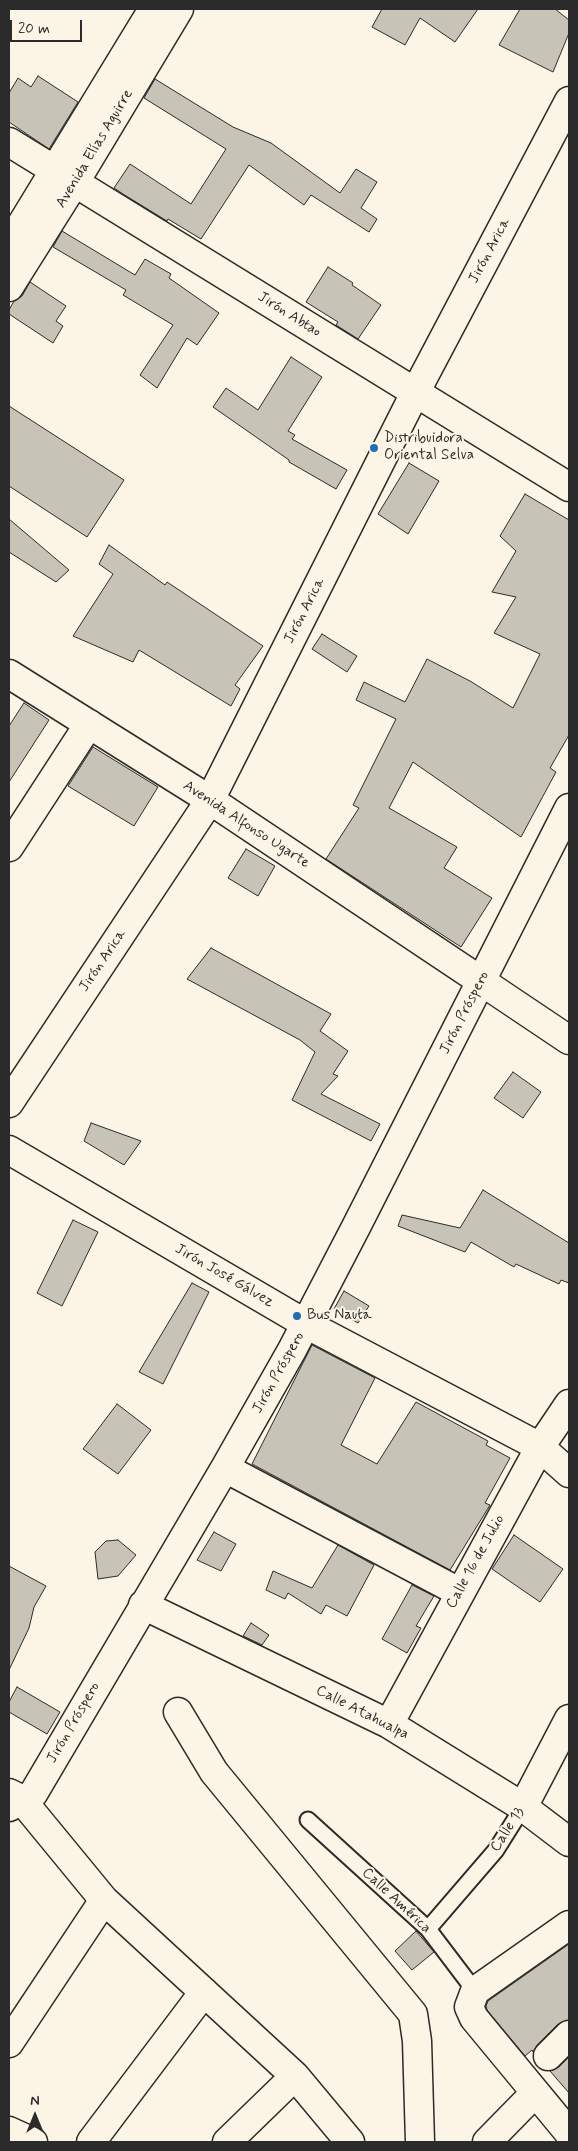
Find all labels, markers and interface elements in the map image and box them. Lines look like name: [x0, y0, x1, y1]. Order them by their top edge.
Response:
scale bar: [12, 10, 85, 42]
text: 20 m: [18, 19, 50, 39]
street label: Avenida Elías Aguirre: [53, 87, 137, 211]
street label: Jirón Arica: [465, 215, 515, 287]
street label: Jirón Abtao: [254, 288, 324, 342]
place label: Distribuidora Oriental Selva: [384, 430, 474, 465]
marker: Distribuidora Oriental Selva: [368, 442, 380, 454]
street label: Jirón Arica: [281, 575, 329, 647]
street label: Avenida Alfonso Ugarte: [179, 777, 313, 873]
street label: Jirón Arica: [76, 926, 130, 996]
street label: Jirón Próspero: [436, 969, 494, 1057]
street label: Jirón José Gálvez: [171, 1240, 277, 1312]
place label: Bus Nauta: [307, 1307, 371, 1325]
marker: Bus Nauta: [291, 1310, 303, 1322]
street label: Jirón Próspero: [249, 1329, 309, 1417]
street label: Calle 16 de Julio: [443, 1512, 509, 1612]
street label: Jirón Próspero: [44, 1679, 104, 1767]
street label: Calle Atahualpa: [313, 1682, 411, 1744]
street label: Calle 13: [487, 1804, 529, 1856]
street label: Calle América: [358, 1864, 434, 1938]
north arrow: [10, 2091, 60, 2141]
text: N: [30, 2092, 40, 2110]

